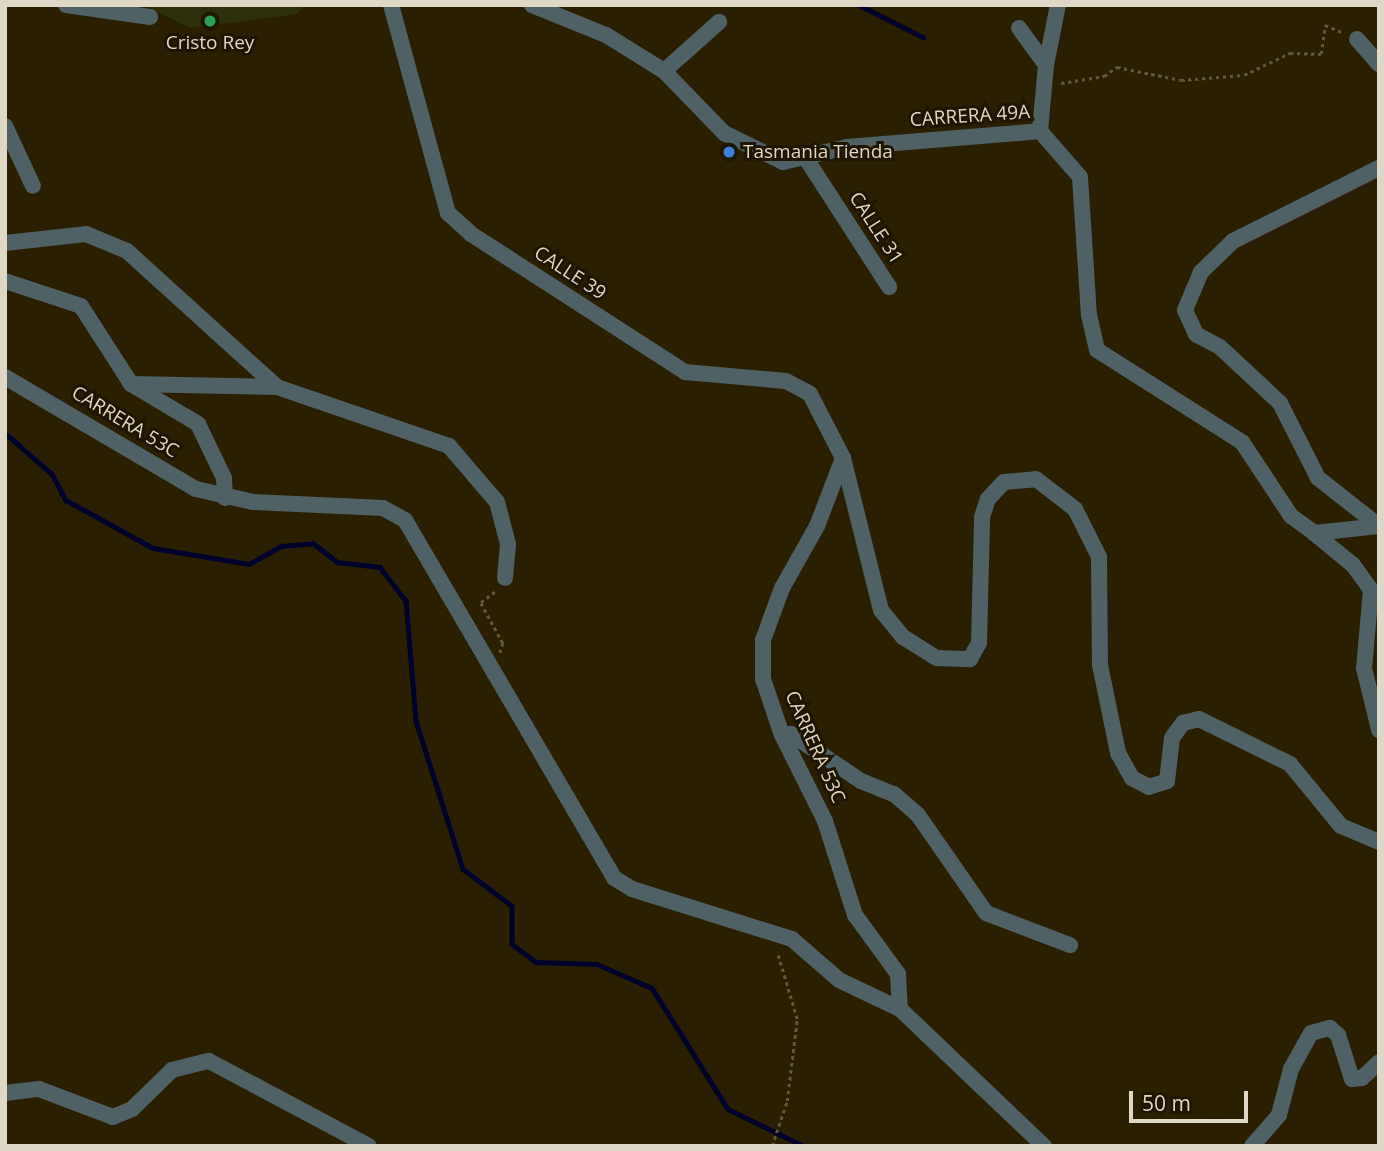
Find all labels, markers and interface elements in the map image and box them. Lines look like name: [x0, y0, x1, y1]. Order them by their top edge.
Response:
marker: Cristo Rey: [202, 13, 218, 29]
place label: Cristo Rey: [166, 32, 254, 54]
street label: CARRERA 49A: [909, 100, 1031, 132]
place label: Tasmania Tienda: [743, 141, 893, 163]
marker: Tasmania Tienda: [721, 144, 737, 160]
street label: CALLE 31: [844, 188, 908, 268]
street label: CALLE 39: [530, 241, 610, 305]
street label: CARRERA 53C: [68, 381, 182, 463]
street label: CARRERA 53C: [780, 687, 850, 807]
scale bar: [1132, 1078, 1251, 1122]
text: 50 m: [1142, 1089, 1191, 1117]

